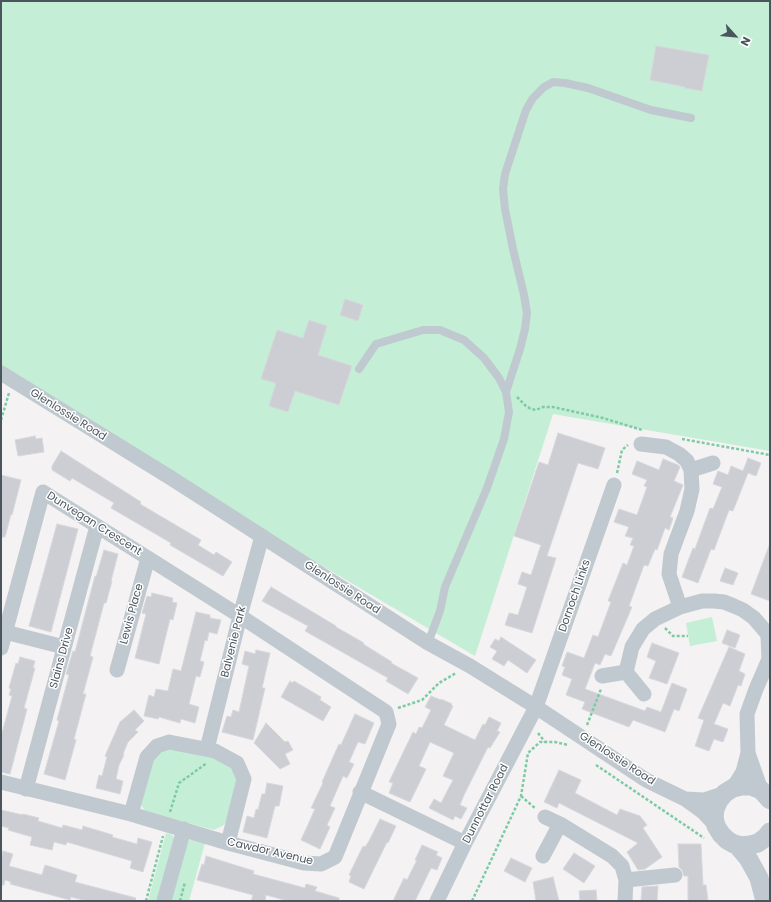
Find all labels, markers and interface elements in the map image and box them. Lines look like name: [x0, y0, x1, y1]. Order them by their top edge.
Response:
north arrow: [715, 16, 755, 56]
text: N: [737, 34, 755, 49]
street label: Glenlossie Road: [27, 386, 109, 444]
street label: Dunvegan Crescent: [44, 489, 144, 559]
street label: Dornoch Links: [556, 558, 594, 634]
street label: Glenlossie Road: [302, 559, 382, 617]
street label: Lewis Place: [118, 582, 146, 646]
street label: Balvenie Park: [219, 605, 249, 679]
street label: Slains Drive: [48, 626, 76, 690]
street label: Glenlossie Road: [577, 730, 657, 788]
street label: Dunnottar Road: [460, 762, 512, 846]
street label: Cawdor Avenue: [226, 836, 314, 868]

